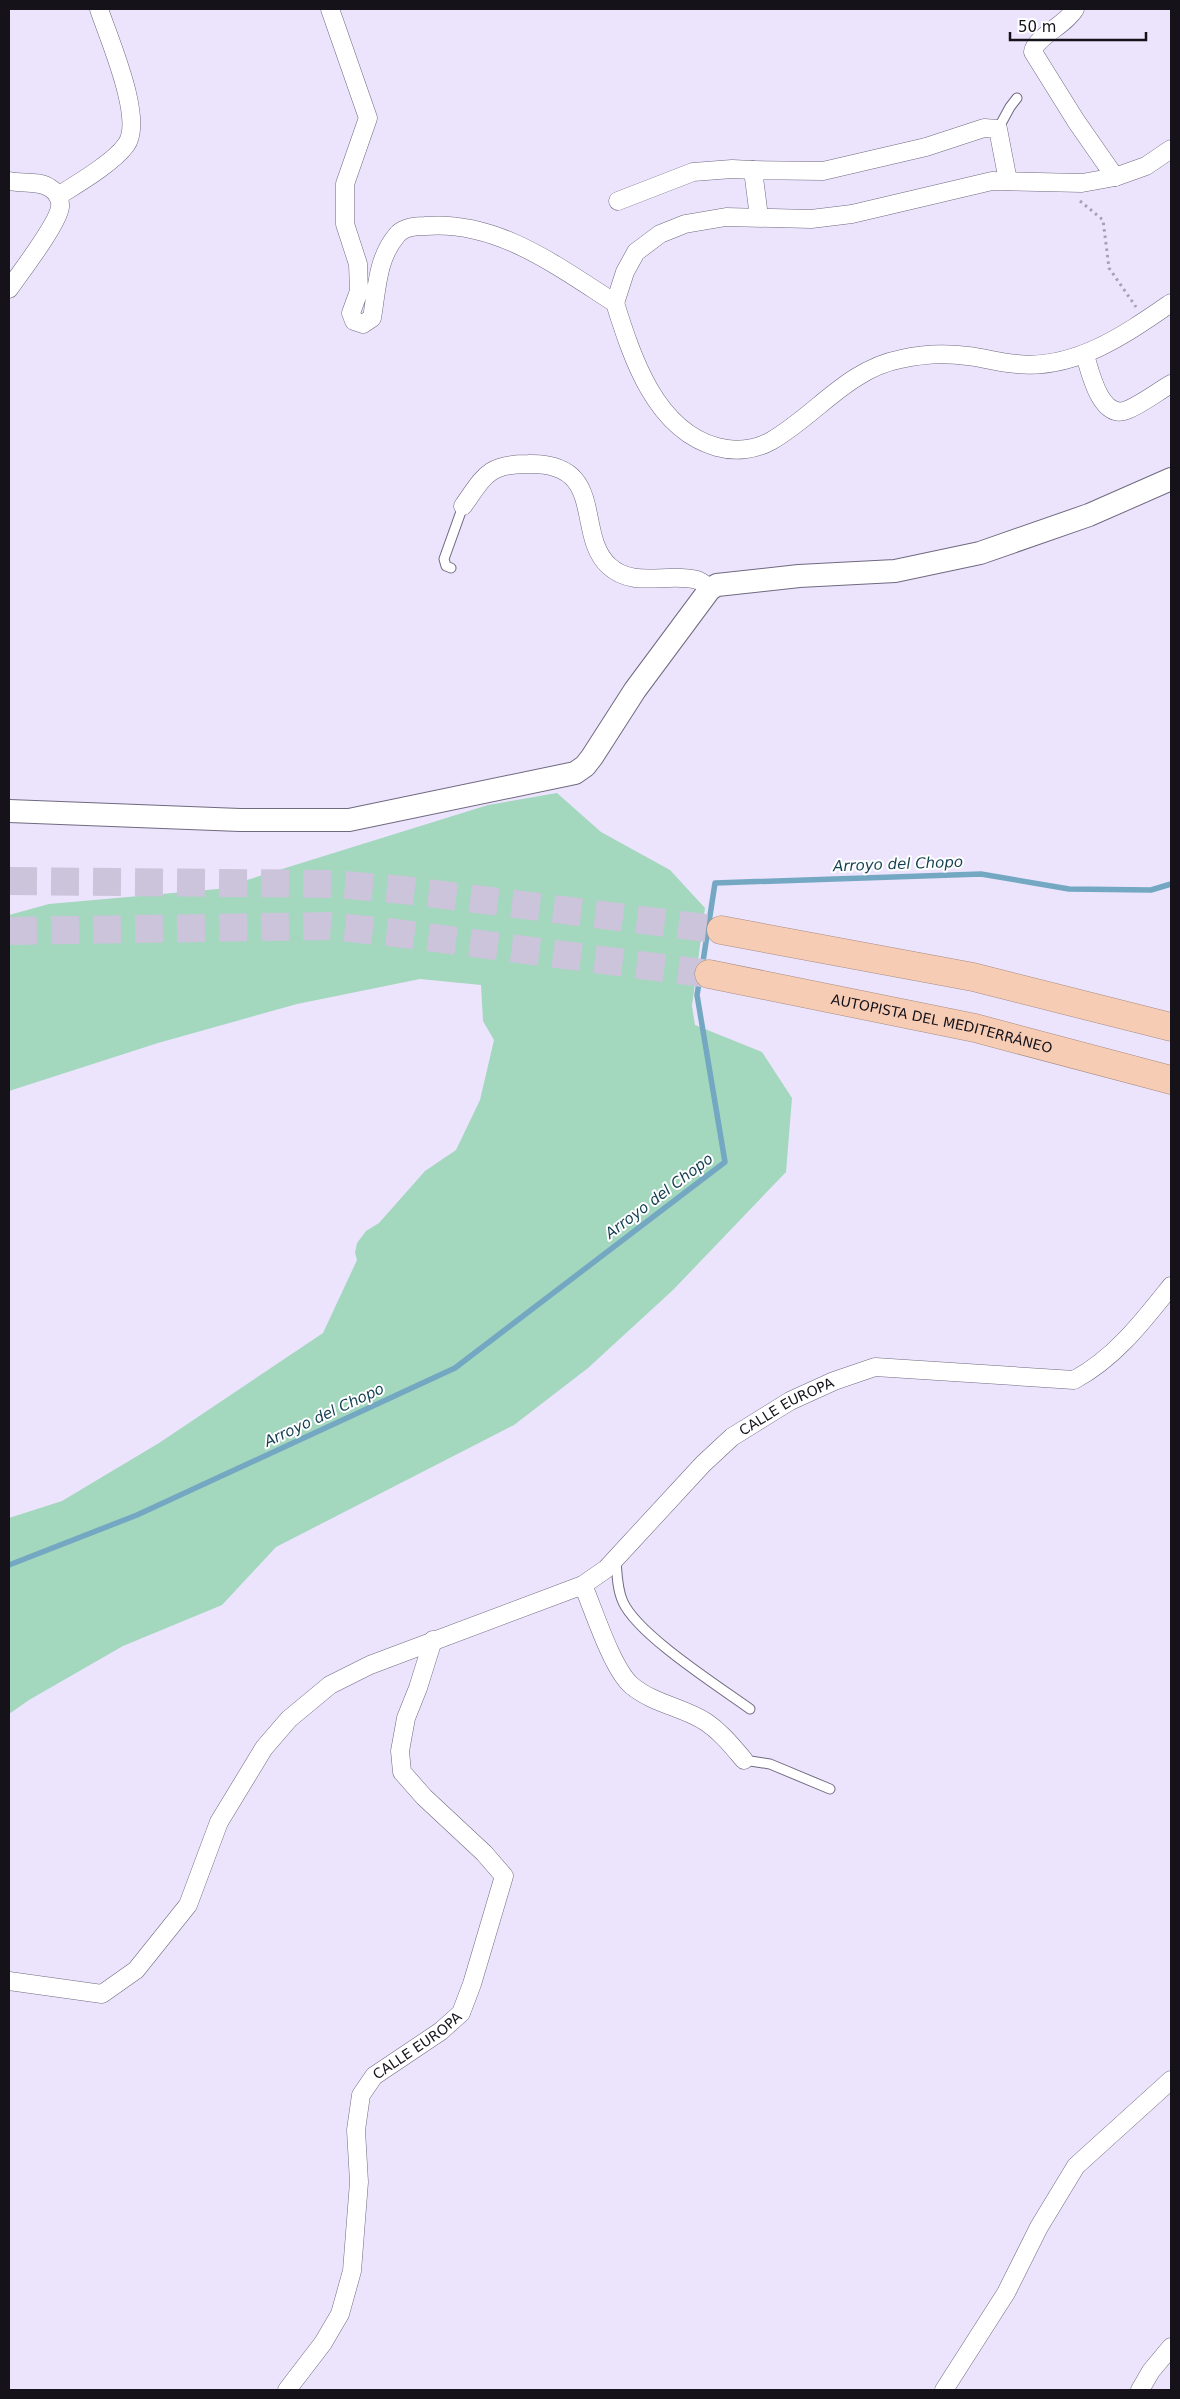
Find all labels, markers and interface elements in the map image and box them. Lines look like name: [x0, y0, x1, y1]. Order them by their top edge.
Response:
scale bar: [1010, 10, 1146, 42]
text: 50 m: [1018, 18, 1056, 36]
water label: Arroyo del Chopo: [832, 853, 963, 875]
street label: AUTOPISTA DEL MEDITERRÁNEO: [830, 991, 1054, 1056]
water label: Arroyo del Chopo: [601, 1150, 716, 1243]
street label: CALLE EUROPA: [736, 1374, 837, 1439]
water label: Arroyo del Chopo: [260, 1379, 387, 1451]
street label: CALLE EUROPA: [370, 2008, 465, 2083]

